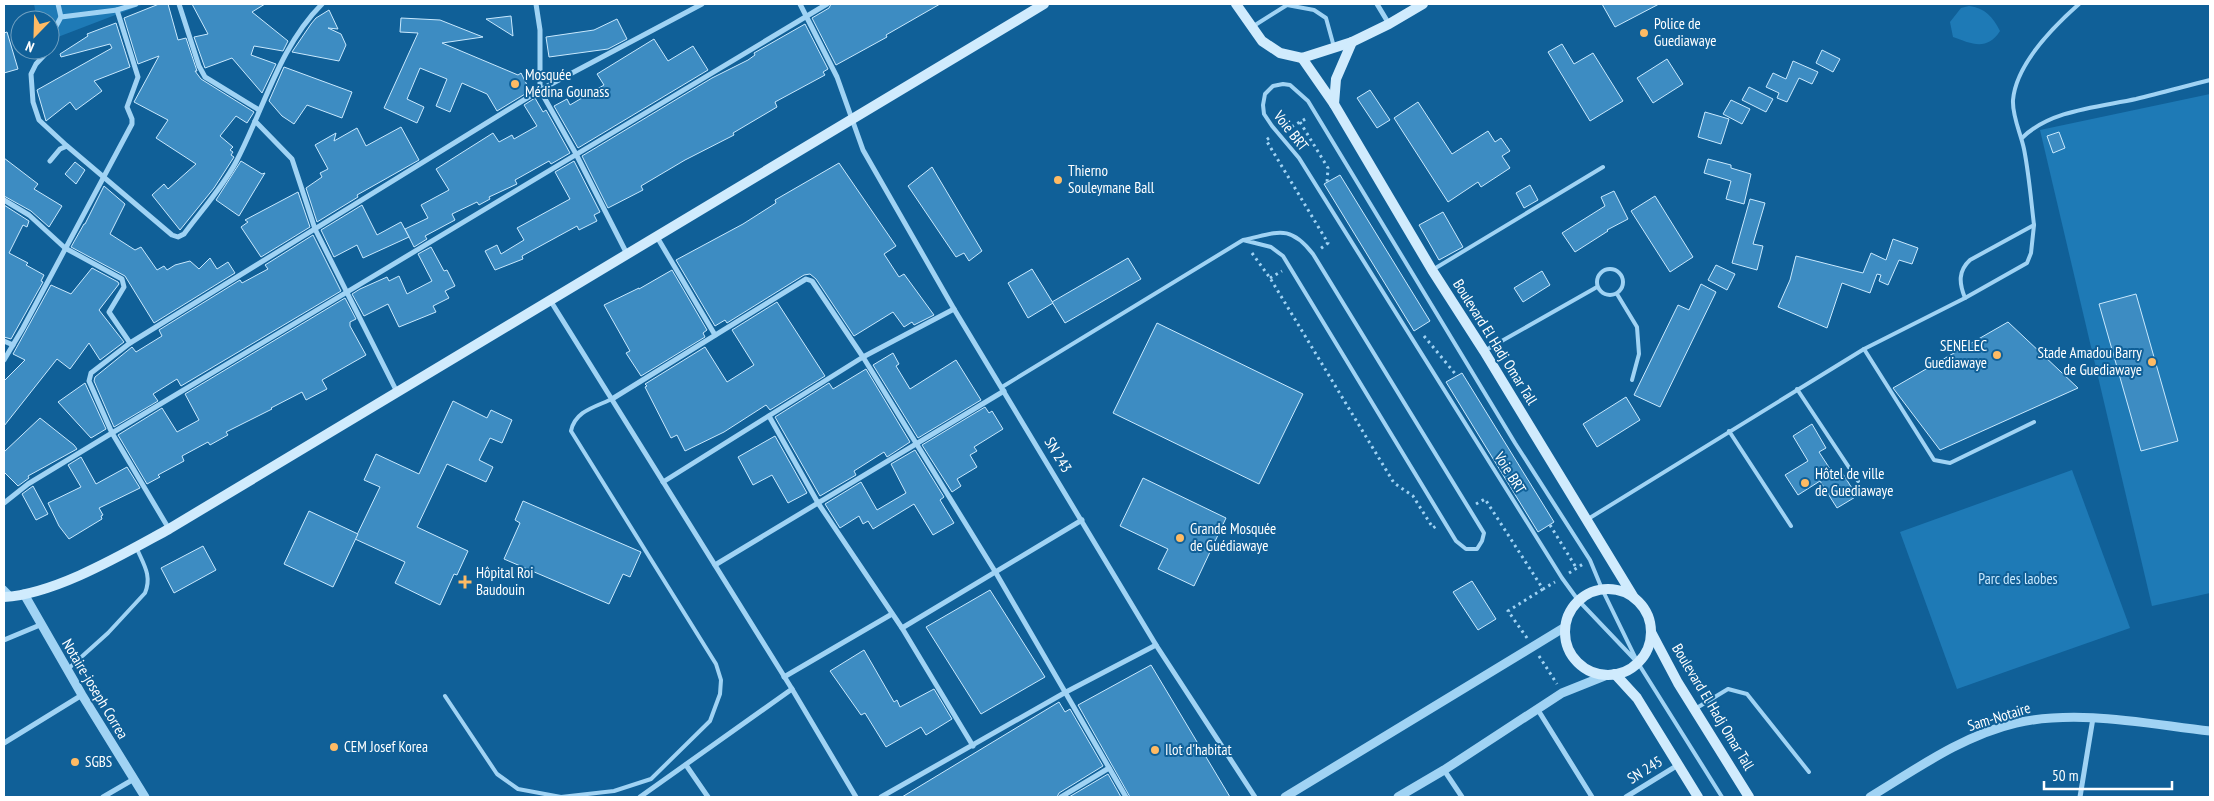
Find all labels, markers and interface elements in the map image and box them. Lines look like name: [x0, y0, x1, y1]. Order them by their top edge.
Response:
north arrow: [10, 10, 60, 60]
place label: Police de Guediawaye: [1654, 14, 1717, 50]
marker: Police de Guediawaye: [1638, 27, 1650, 39]
text: N: [23, 37, 37, 57]
place label: Mosquée Médina Gounass: [525, 65, 609, 101]
marker: Mosquée Médina Gounass: [509, 78, 521, 90]
street label: Voie BRT: [1269, 106, 1313, 155]
place label: Thierno Souleymane Ball: [1068, 161, 1155, 197]
marker: Thierno Souleymane Ball: [1052, 174, 1064, 186]
street label: Boulevard El Hadj Omar Tall: [1449, 275, 1542, 408]
place label: SENELEC Guediawaye: [1924, 336, 1987, 372]
place label: Stade Amadou Barry de Guediawaye: [2038, 343, 2142, 379]
marker: SENELEC Guediawaye: [1991, 349, 2003, 361]
marker: Stade Amadou Barry de Guediawaye: [2146, 356, 2158, 368]
street label: SN 243: [1041, 434, 1076, 476]
street label: Voie BRT: [1490, 448, 1531, 497]
place label: Hôtel de ville de Guediawaye: [1815, 464, 1893, 500]
marker: Hôtel de ville de Guediawaye: [1799, 477, 1811, 489]
place label: Grande Mosquée de Guédiawaye: [1190, 519, 1276, 555]
marker: Grande Mosquée de Guédiawaye: [1174, 532, 1186, 544]
place label: Hôpital Roi Baudouin: [476, 563, 533, 599]
park label: Parc des laobes: [1978, 569, 2058, 588]
marker: Hôpital Roi Baudouin: [458, 575, 472, 589]
street label: Notaire-joseph Correa: [58, 635, 133, 742]
street label: Boulevard El Hadj Omar Tall: [1668, 640, 1759, 774]
street label: Sam-Notaire: [1965, 698, 2033, 735]
place label: CEM Josef Korea: [344, 737, 428, 756]
place label: Ilot d'habitat: [1165, 740, 1232, 759]
marker: CEM Josef Korea: [328, 741, 340, 753]
marker: Ilot d'habitat: [1149, 744, 1161, 756]
street label: SN 245: [1624, 751, 1666, 788]
place label: SGBS: [85, 752, 112, 771]
marker: SGBS: [69, 756, 81, 768]
scale bar: [2044, 758, 2172, 790]
text: 50 m: [2052, 766, 2078, 785]

